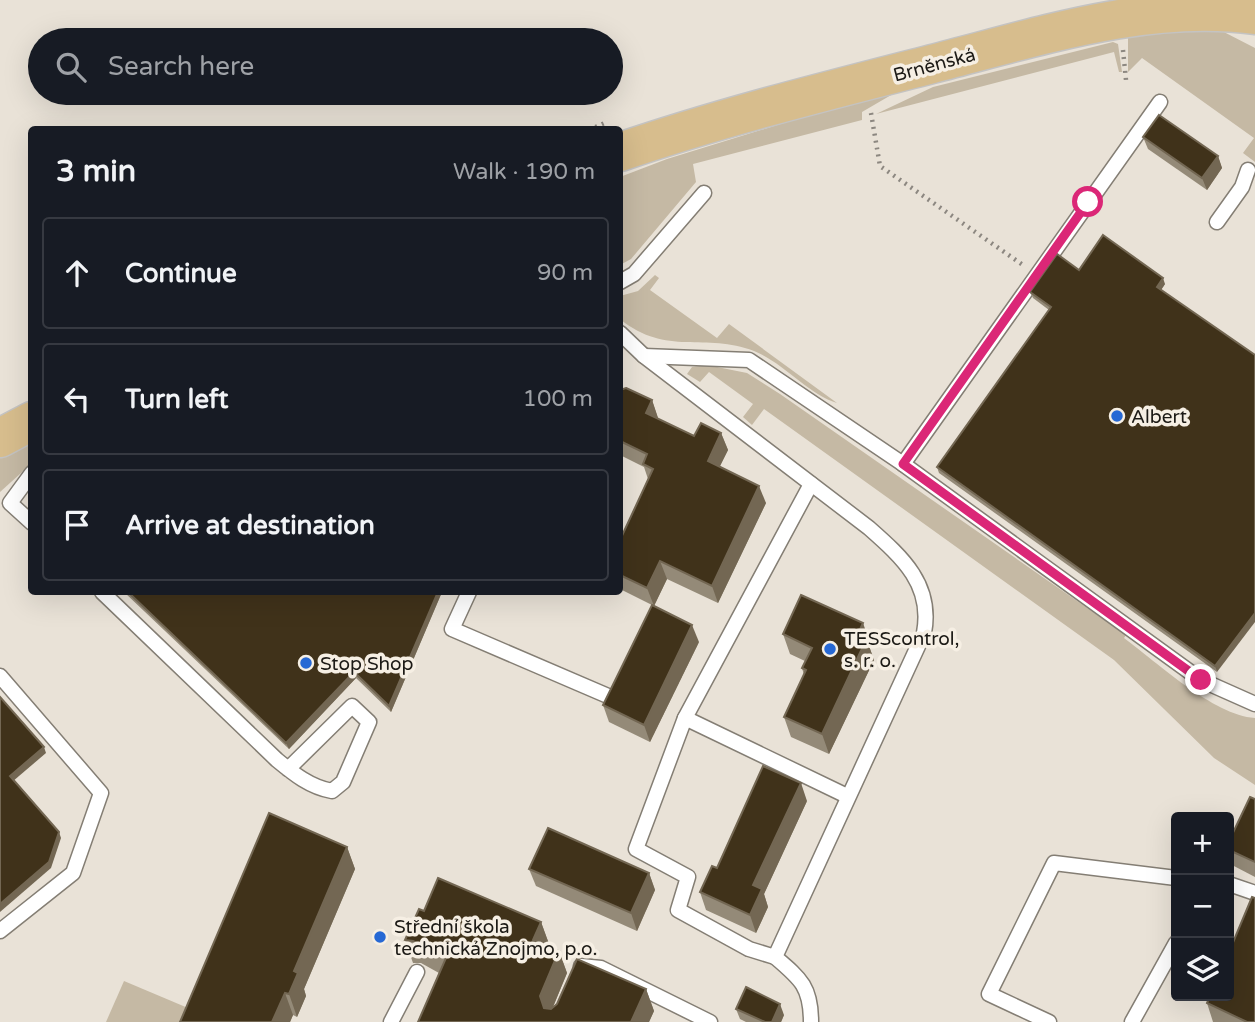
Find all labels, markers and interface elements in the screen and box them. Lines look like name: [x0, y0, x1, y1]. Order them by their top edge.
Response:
search box: [28, 28, 623, 105]
street label: Brněnská: [891, 43, 978, 86]
icon: search: [52, 48, 90, 86]
text: Search here: [108, 51, 254, 82]
text: 3 min: [56, 153, 136, 190]
text: Walk · 190 m: [453, 158, 595, 186]
route start: [1072, 186, 1103, 217]
icon: ahead: [58, 254, 96, 292]
text: Continue: [125, 258, 237, 289]
text: 90 m: [537, 259, 593, 287]
icon: left: [58, 380, 96, 418]
text: Turn left: [125, 384, 228, 415]
text: 100 m: [523, 385, 593, 413]
place label: Albert: [1131, 406, 1187, 428]
marker: Albert: [1109, 408, 1125, 424]
icon: arrive: [58, 506, 96, 544]
text: Arrive at destination: [125, 510, 375, 541]
place label: TESScontrol, s. r. o.: [844, 628, 960, 672]
marker: TESScontrol, s. r. o.: [822, 641, 838, 657]
place label: Stop Shop: [320, 653, 414, 675]
marker: Stop Shop: [298, 655, 314, 671]
route end: [1185, 664, 1216, 695]
map controls: [1171, 812, 1234, 1001]
button: +: [1171, 812, 1234, 875]
button: −: [1171, 875, 1234, 938]
place label: Střední škola technická Znojmo, p.o.: [394, 916, 597, 960]
marker: Střední škola technická Znojmo, p.o.: [372, 929, 388, 945]
button: layers: [1171, 938, 1234, 1001]

